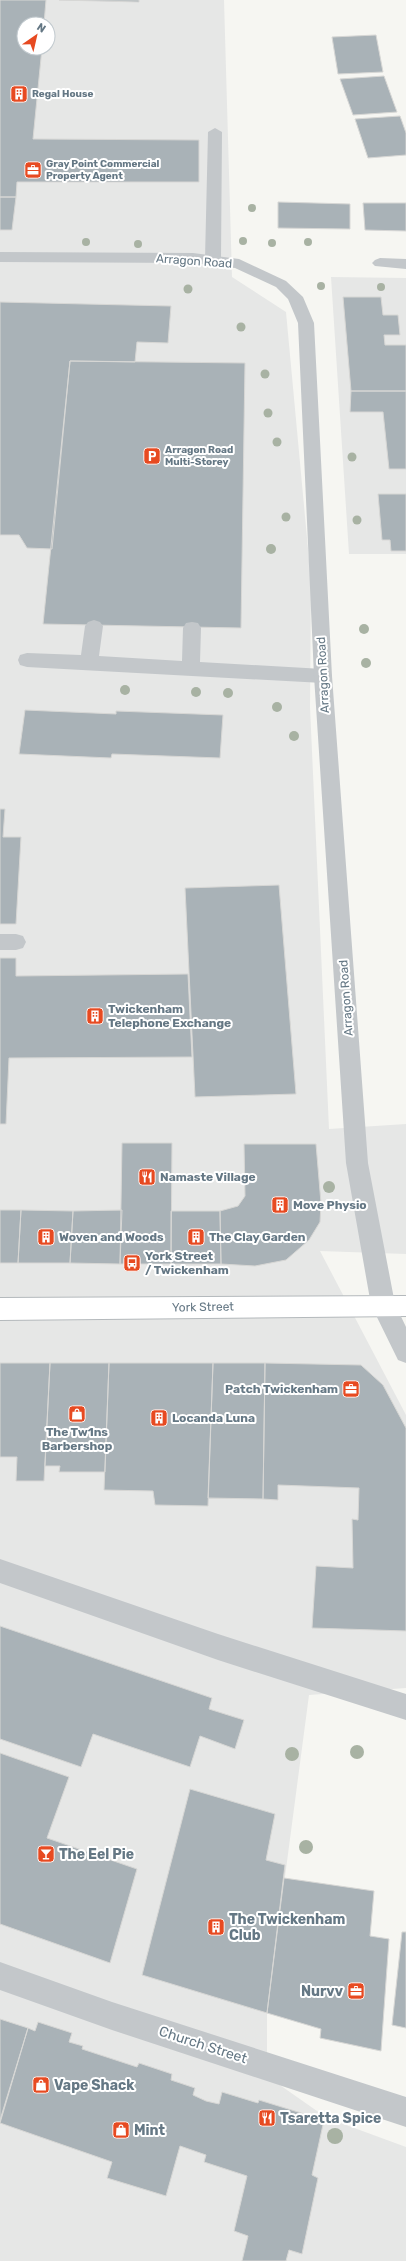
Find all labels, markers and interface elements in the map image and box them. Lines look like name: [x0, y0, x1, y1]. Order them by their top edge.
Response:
north arrow: [16, 16, 56, 56]
text: N: [34, 21, 48, 36]
building icon: Regal House: [9, 84, 29, 104]
place label: Regal House: [32, 88, 94, 100]
place label: Gray Point Commercial Property Agent: [46, 158, 160, 182]
office icon: Gray Point Commercial Property Agent: [23, 160, 43, 180]
street label: Arragon Road: [155, 251, 233, 271]
place label: Arragon Road Multi-Storey: [165, 444, 233, 468]
parking icon: Arragon Road Multi-Storey: [142, 446, 162, 466]
street label: Arragon Road: [314, 636, 332, 714]
street label: Arragon Road: [336, 959, 356, 1037]
place label: Twickenham Telephone Exchange: [108, 1002, 231, 1030]
building icon: Twickenham Telephone Exchange: [85, 1006, 105, 1026]
restaurant icon: Namaste Village: [137, 1167, 157, 1187]
place label: Namaste Village: [160, 1170, 256, 1184]
building icon: Move Physio: [270, 1195, 290, 1215]
place label: Move Physio: [293, 1198, 367, 1212]
building icon: Woven and Woods: [36, 1227, 56, 1247]
building icon: The Clay Garden: [186, 1227, 206, 1247]
place label: Woven and Woods: [59, 1230, 164, 1244]
place label: The Clay Garden: [209, 1230, 306, 1244]
place label: York Street / Twickenham: [145, 1249, 229, 1277]
bus stop icon: York Street / Twickenham: [122, 1253, 142, 1273]
street label: York Street: [172, 1299, 234, 1315]
office icon: Patch Twickenham: [341, 1379, 361, 1399]
place label: Patch Twickenham: [225, 1382, 338, 1396]
shop icon: The Tw1ns Barbershop: [67, 1404, 87, 1424]
building icon: Locanda Luna: [149, 1408, 169, 1428]
place label: Locanda Luna: [172, 1411, 255, 1425]
place label: The Tw1ns Barbershop: [42, 1425, 113, 1453]
bar icon: The Eel Pie: [36, 1844, 56, 1864]
place label: The Eel Pie: [59, 1846, 134, 1863]
place label: The Twickenham Club: [229, 1911, 345, 1944]
building icon: The Twickenham Club: [206, 1917, 226, 1937]
office icon: Nurvv: [346, 1981, 366, 2001]
place label: Nurvv: [301, 1983, 344, 2000]
street label: Church Street: [157, 2023, 250, 2067]
shop icon: Vape Shack: [31, 2075, 51, 2095]
place label: Vape Shack: [54, 2077, 135, 2094]
restaurant icon: Tsaretta Spice: [257, 2108, 277, 2128]
place label: Tsaretta Spice: [280, 2110, 381, 2127]
shop icon: Mint: [111, 2120, 131, 2140]
place label: Mint: [134, 2122, 166, 2139]

